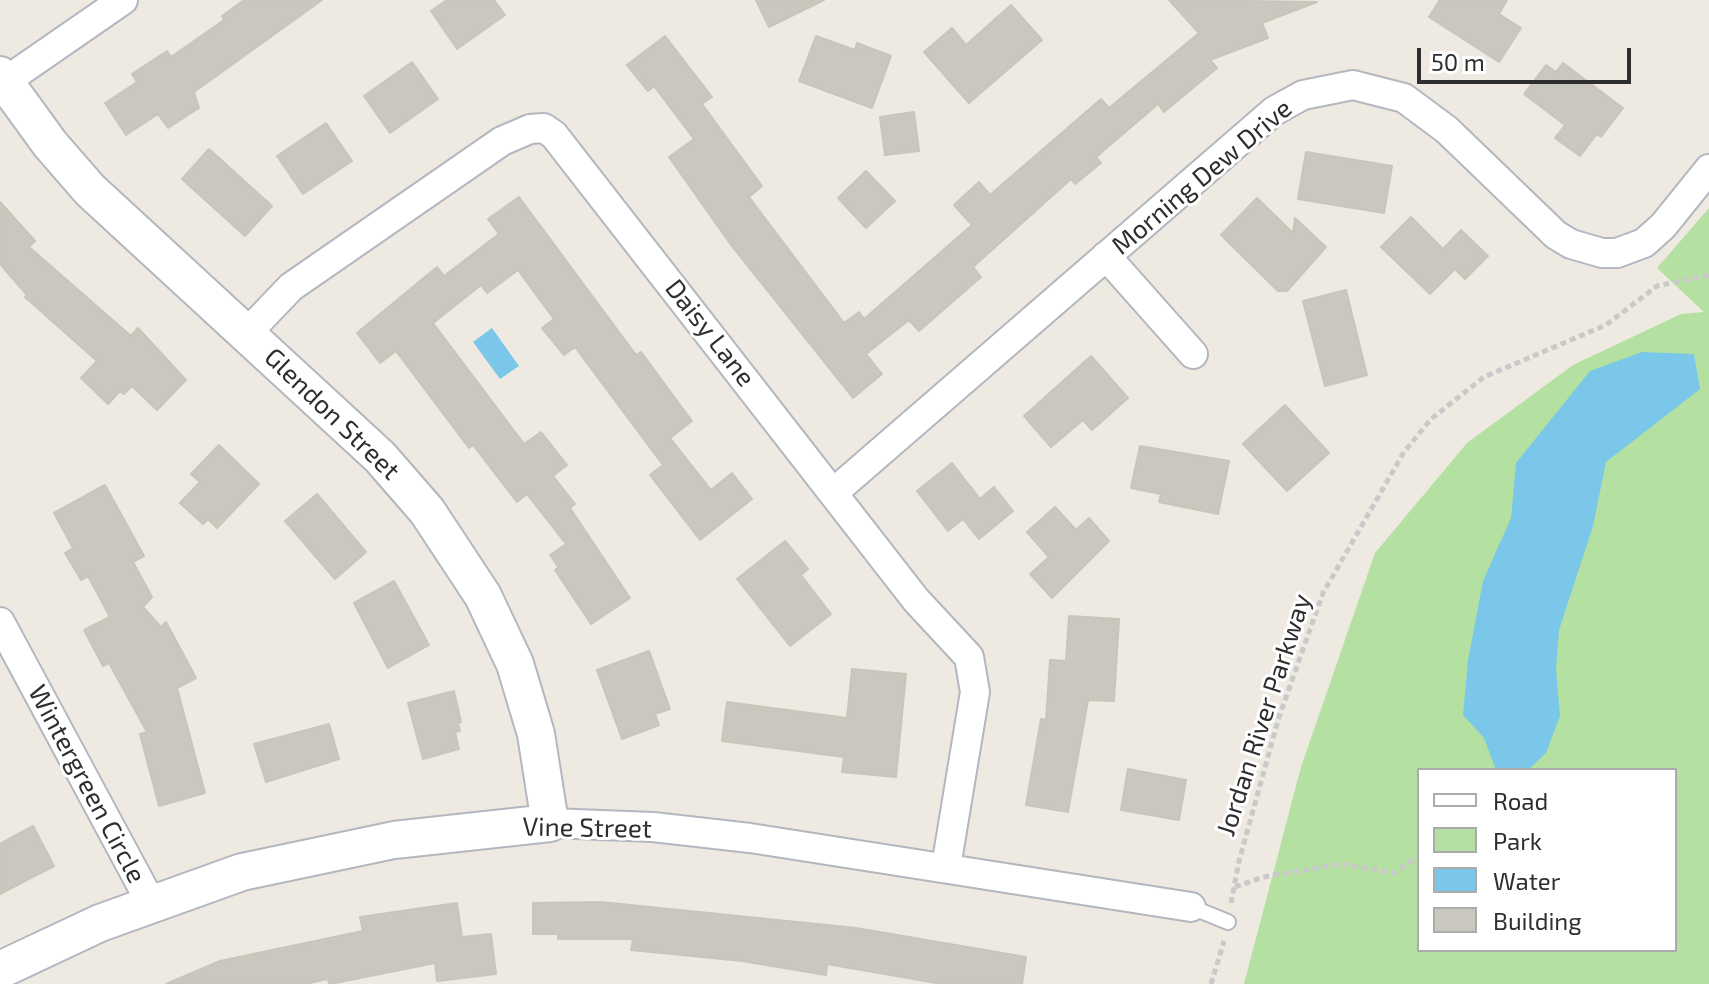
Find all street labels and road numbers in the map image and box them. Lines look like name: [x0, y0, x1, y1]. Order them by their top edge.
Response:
street label: Morning Dew Drive: [1106, 93, 1298, 261]
street label: Daisy Lane: [658, 273, 762, 393]
street label: Glendon Street: [258, 342, 406, 486]
street label: Jordan River Parkway: [1210, 590, 1318, 840]
street label: Wintergreen Circle: [22, 680, 152, 888]
street label: Vine Street: [522, 811, 652, 845]

